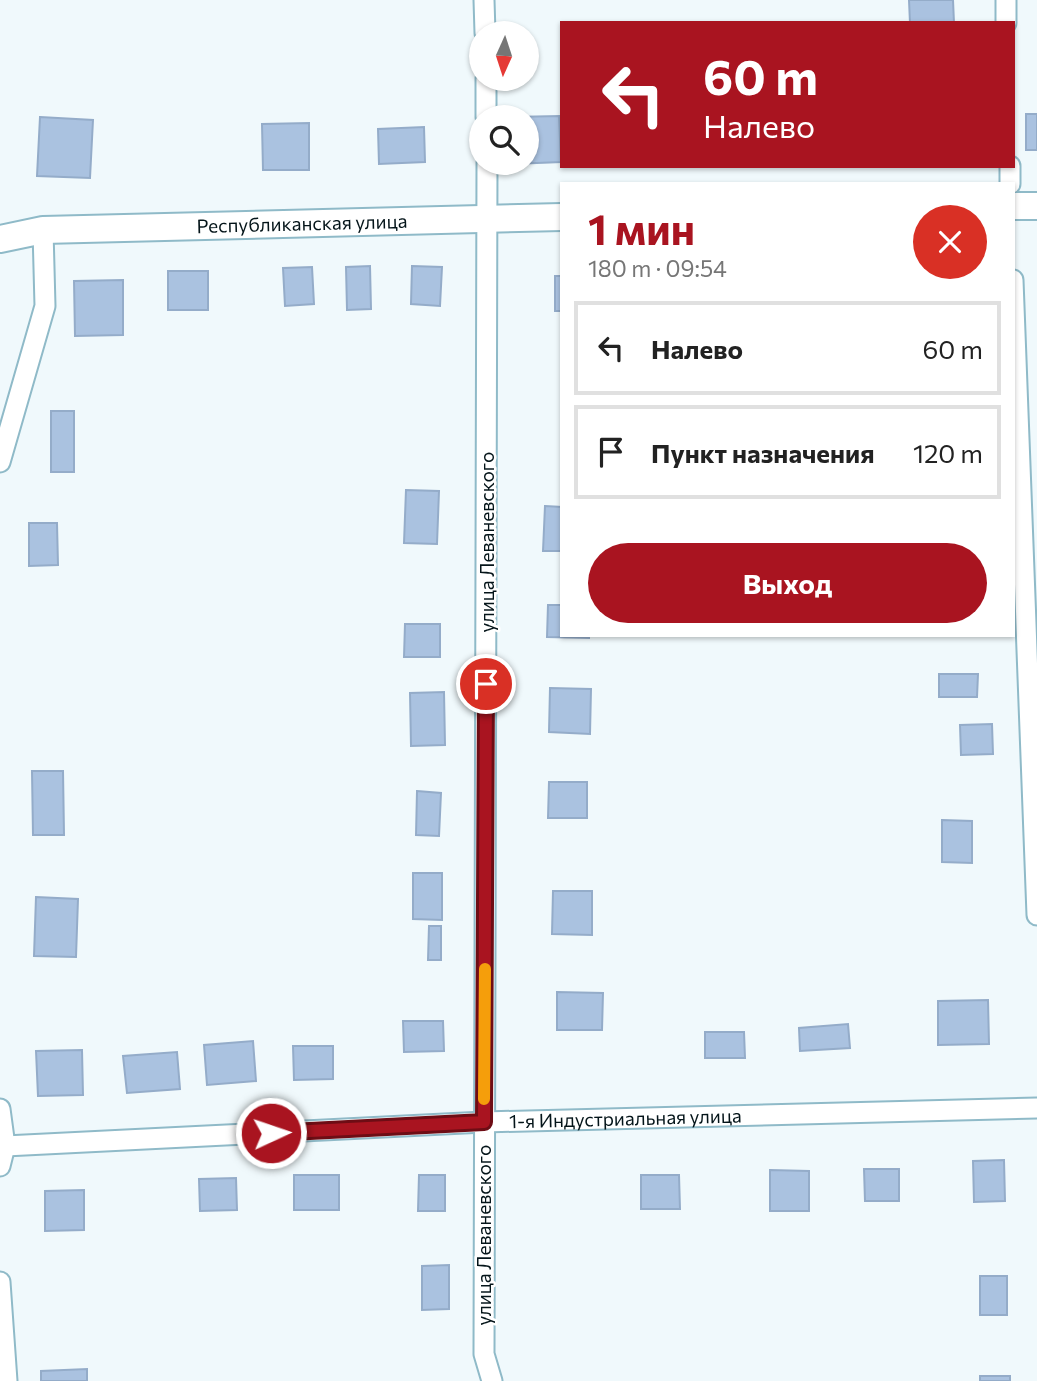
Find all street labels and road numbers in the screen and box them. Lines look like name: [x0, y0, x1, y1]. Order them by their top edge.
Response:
street label: Республиканская улица: [196, 209, 408, 237]
street label: улица Леваневского: [475, 452, 498, 632]
street label: 1-я Индустриальная улица: [509, 1103, 742, 1132]
street label: улица Леваневского: [472, 1145, 495, 1325]

